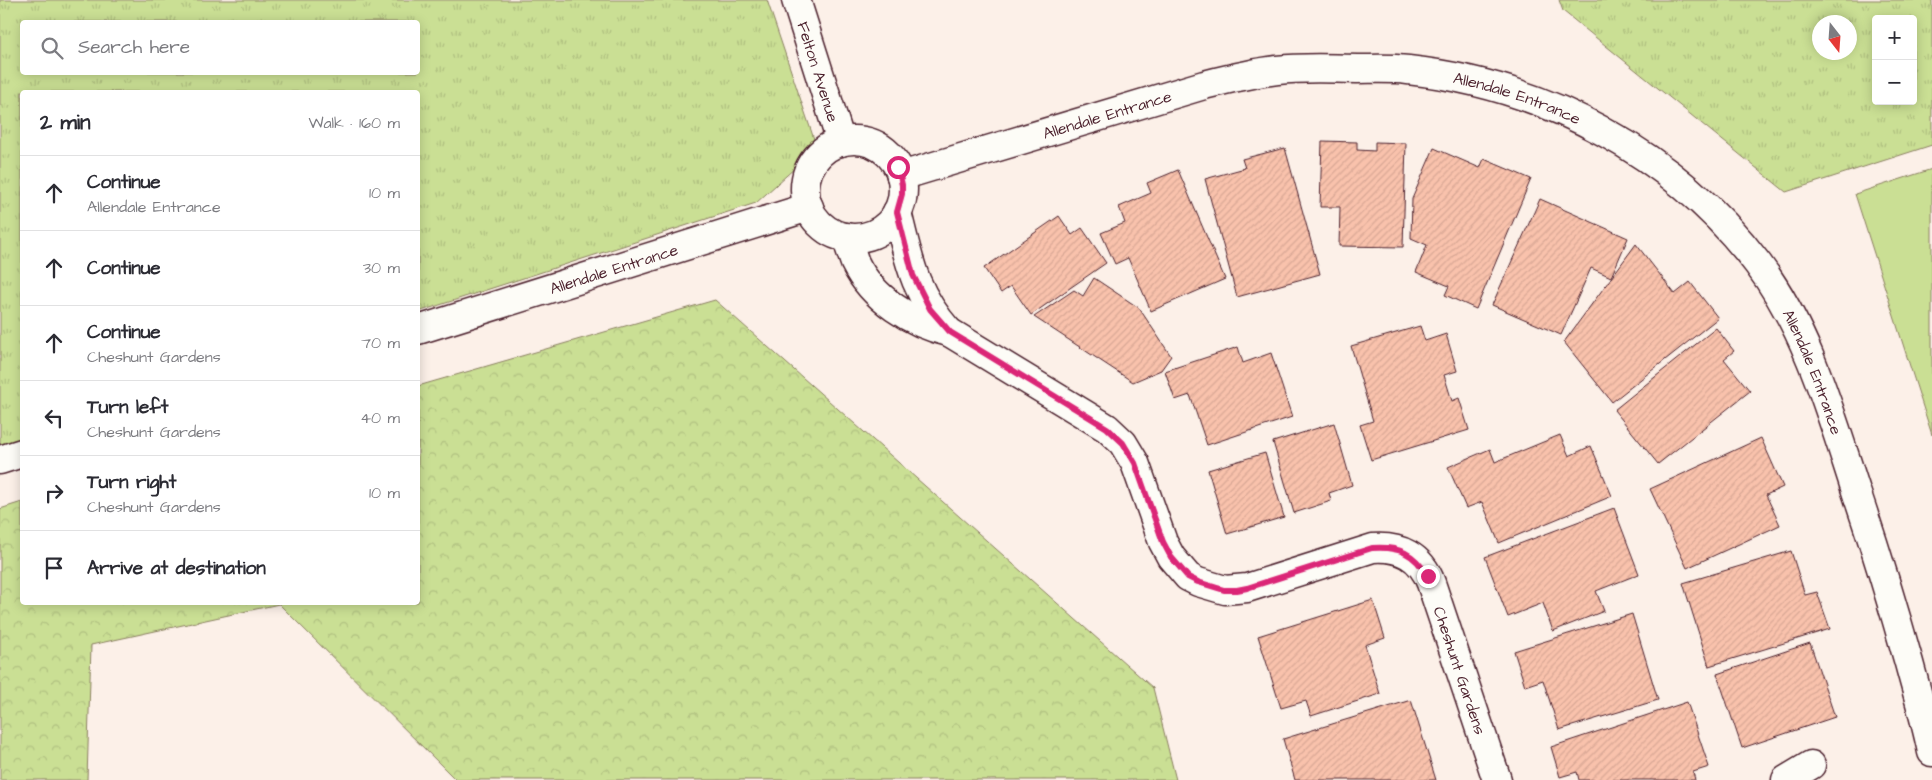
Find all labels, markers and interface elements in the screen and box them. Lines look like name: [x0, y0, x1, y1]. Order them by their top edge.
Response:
north arrow: [1812, 15, 1857, 60]
map controls: [1872, 15, 1917, 105]
button: +: [1872, 15, 1917, 60]
street label: Felton Avenue: [791, 19, 844, 125]
search box: [20, 20, 420, 75]
icon: search: [38, 34, 66, 62]
text: Search here: [78, 34, 190, 61]
button: −: [1872, 60, 1917, 105]
street label: Allendale Entrance: [1451, 67, 1585, 130]
street label: Allendale Entrance: [1040, 85, 1175, 145]
text: 2 min: [40, 108, 90, 137]
text: Walk · 160 m: [308, 112, 400, 134]
route start: [887, 156, 910, 179]
text: Continue: [87, 169, 161, 196]
icon: ahead: [40, 179, 68, 207]
text: 10 m: [369, 182, 400, 204]
text: Allendale Entrance: [87, 196, 221, 218]
street label: Allendale Entrance: [547, 239, 681, 300]
icon: ahead: [40, 254, 68, 282]
text: Continue: [87, 255, 161, 282]
text: 30 m: [363, 257, 400, 279]
street label: Allendale Entrance: [1777, 306, 1847, 438]
text: Continue: [87, 319, 161, 346]
icon: ahead: [40, 329, 68, 357]
text: 70 m: [361, 332, 400, 354]
text: Cheshunt Gardens: [87, 346, 221, 368]
text: Turn left: [87, 394, 168, 421]
icon: left: [40, 404, 68, 432]
text: 40 m: [360, 407, 400, 429]
text: Cheshunt Gardens: [87, 421, 221, 443]
text: Turn right: [87, 469, 176, 496]
icon: right: [40, 479, 68, 507]
text: 10 m: [369, 482, 400, 504]
text: Cheshunt Gardens: [87, 496, 221, 518]
icon: arrive: [40, 554, 68, 582]
text: Arrive at destination: [87, 555, 266, 582]
route end: [1417, 565, 1440, 588]
street label: Cheshunt Gardens: [1428, 604, 1491, 738]

